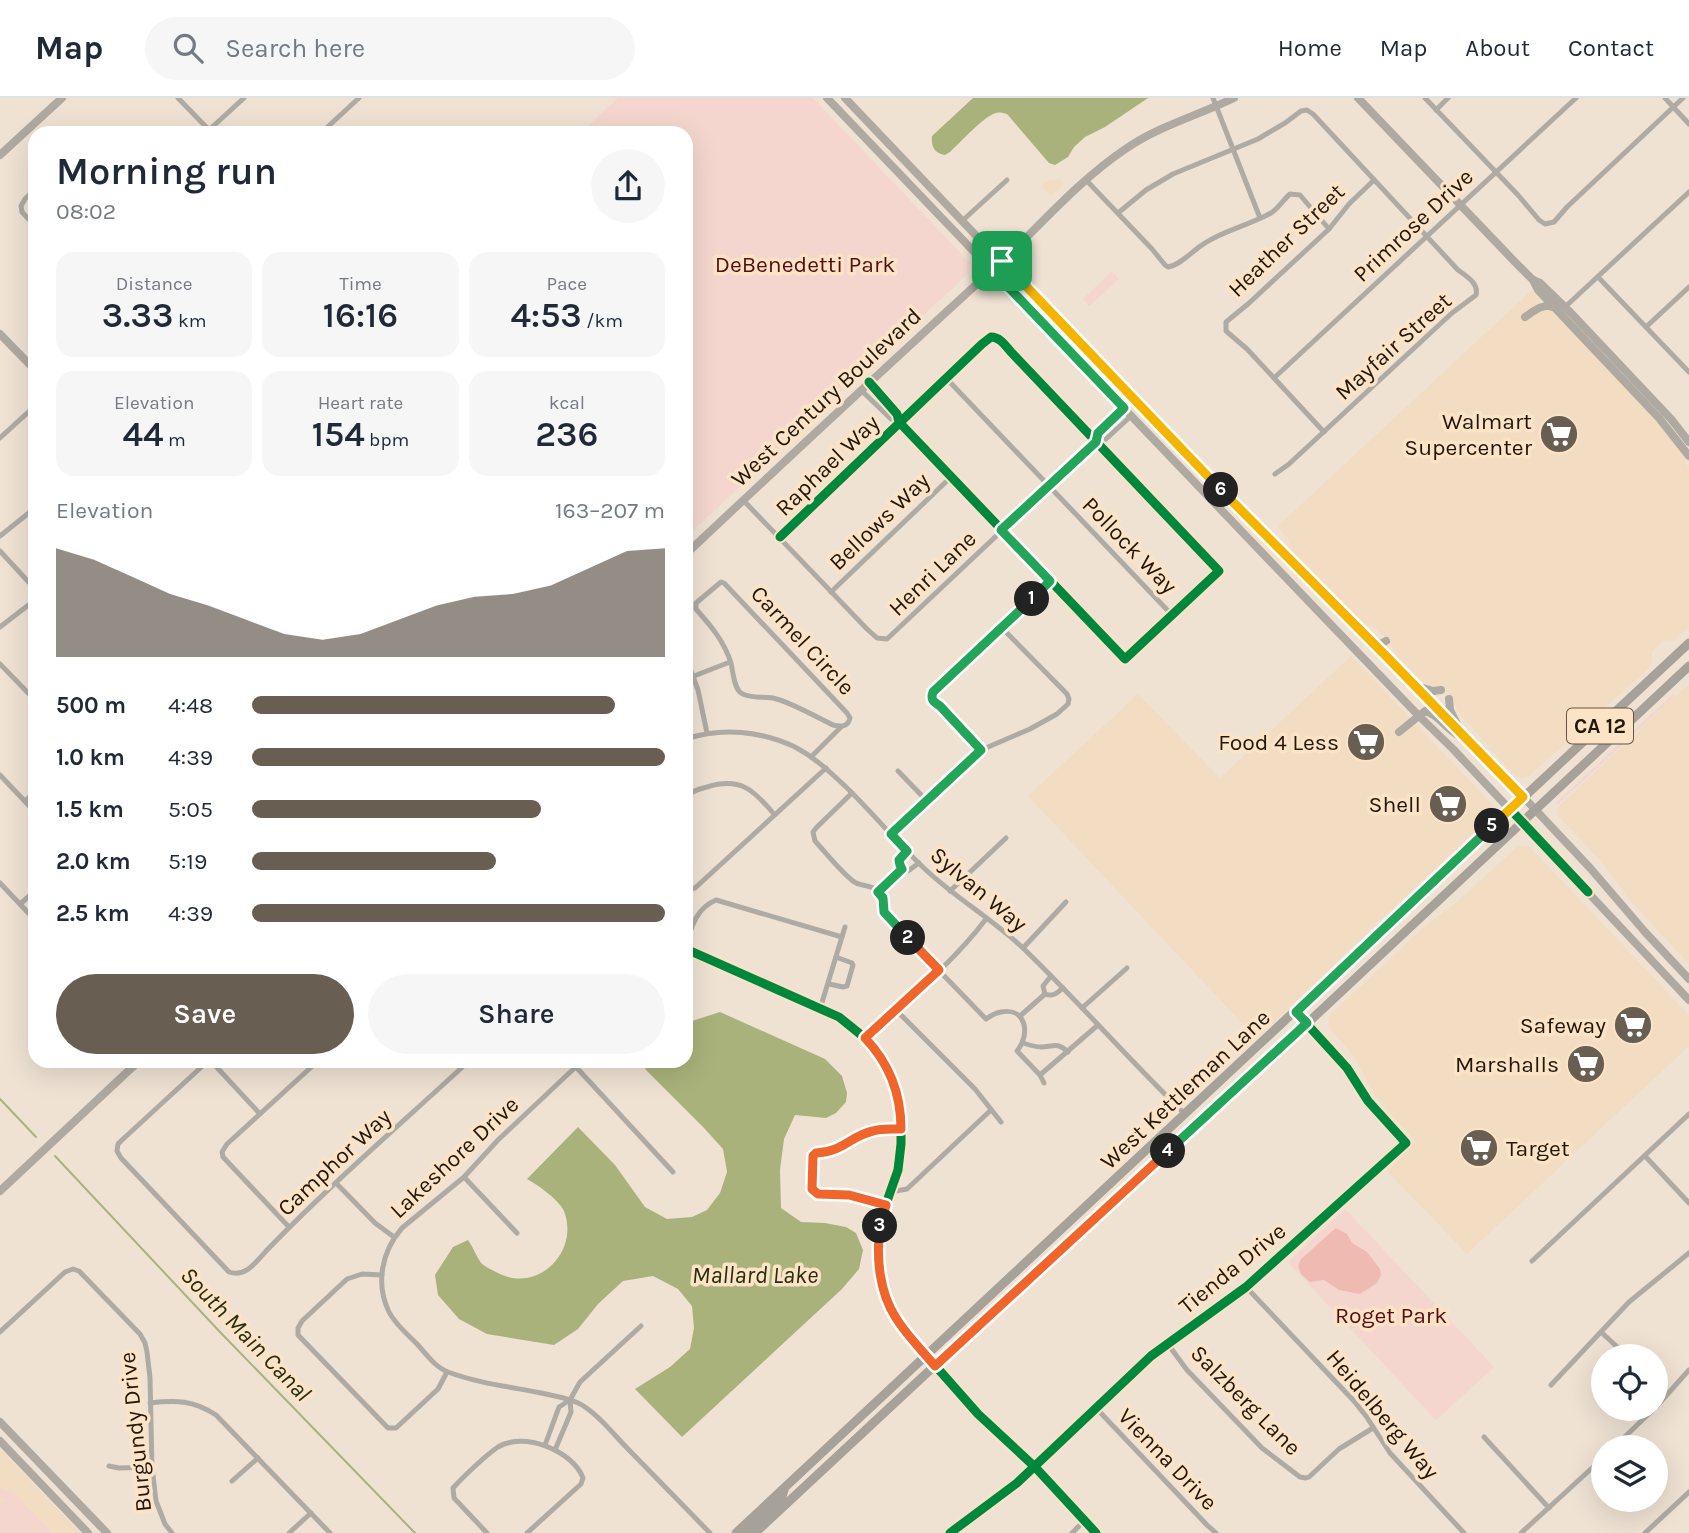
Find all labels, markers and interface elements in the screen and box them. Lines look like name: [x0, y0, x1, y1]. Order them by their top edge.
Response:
search box: [145, 17, 635, 80]
text: Map: [35, 29, 103, 67]
icon: search: [169, 29, 207, 67]
text: Search here: [225, 33, 365, 64]
text: Home: [1278, 34, 1342, 62]
text: Map: [1380, 34, 1427, 62]
text: About: [1465, 34, 1530, 62]
text: Contact: [1568, 34, 1654, 62]
text: Morning run: [56, 149, 277, 194]
button: share: [591, 149, 665, 223]
street label: Primrose Drive: [1348, 163, 1479, 288]
street label: Heather Street: [1223, 178, 1350, 303]
text: 08:02: [56, 198, 116, 225]
pin: [972, 231, 1032, 291]
icon: arrive: [983, 242, 1021, 280]
park label: DeBenedetti Park: [715, 251, 895, 278]
text: Distance: [116, 273, 193, 295]
text: Time: [339, 273, 382, 295]
text: Pace: [547, 273, 587, 295]
street label: Mayfair Street: [1330, 287, 1457, 406]
text: 3.33: [102, 295, 173, 336]
text: 16:16: [323, 295, 398, 336]
text: 4:53: [511, 295, 582, 336]
street label: West Century Boulevard: [726, 302, 927, 492]
text: km: [173, 310, 206, 332]
text: /km: [582, 310, 623, 332]
text: Elevation: [114, 392, 194, 414]
text: Heart rate: [318, 392, 403, 414]
text: kcal: [549, 392, 585, 414]
place label: Walmart Supercenter: [1404, 408, 1533, 461]
street label: Raphael Way: [770, 409, 885, 521]
supermarket icon: Walmart Supercenter: [1538, 413, 1580, 455]
text: 44: [123, 414, 163, 455]
text: 154: [312, 414, 365, 455]
text: 236: [535, 414, 598, 455]
text: m: [163, 429, 186, 451]
text: bpm: [365, 429, 409, 451]
street label: Bellows Way: [824, 467, 935, 576]
pin: 6: [1204, 472, 1238, 508]
text: 6: [1215, 478, 1226, 500]
street label: Pollock Way: [1077, 491, 1183, 600]
text: Elevation: [56, 497, 153, 524]
text: 163–207 m: [555, 497, 665, 524]
street label: Henri Lane: [883, 525, 982, 622]
street label: Carmel Circle: [745, 580, 860, 701]
pin: 1: [1014, 582, 1050, 616]
text: 1: [1028, 587, 1035, 609]
text: 500 m: [56, 692, 126, 719]
text: 4:48: [168, 692, 213, 719]
road number: CA 12: [1567, 708, 1633, 744]
supermarket icon: Food 4 Less: [1345, 721, 1387, 763]
place label: Food 4 Less: [1218, 729, 1339, 756]
text: 1.0 km: [56, 744, 125, 771]
text: 4:39: [168, 744, 213, 771]
supermarket icon: Shell: [1427, 783, 1469, 825]
place label: Shell: [1369, 791, 1421, 818]
text: 1.5 km: [56, 796, 124, 823]
text: 5:05: [168, 796, 213, 823]
pin: 5: [1474, 808, 1510, 844]
text: 5: [1486, 814, 1497, 836]
street label: Sylvan Way: [925, 841, 1033, 938]
text: 2.0 km: [56, 848, 131, 875]
text: 5:19: [168, 848, 207, 875]
text: 2.5 km: [56, 900, 130, 927]
text: 4:39: [168, 900, 213, 927]
pin: 2: [890, 920, 926, 956]
text: 2: [902, 926, 913, 948]
button: Save: [56, 974, 354, 1054]
button: Share: [368, 974, 665, 1054]
street label: West Kettleman Lane: [1095, 1004, 1276, 1175]
supermarket icon: Safeway: [1612, 1004, 1654, 1046]
place label: Safeway: [1520, 1012, 1606, 1039]
supermarket icon: Marshalls: [1565, 1043, 1607, 1085]
place label: Marshalls: [1455, 1051, 1559, 1078]
street label: Lakeshore Drive: [384, 1091, 524, 1224]
street label: Camphor Way: [272, 1103, 397, 1222]
supermarket icon: Target: [1458, 1127, 1500, 1169]
pin: 4: [1150, 1134, 1186, 1168]
place label: Target: [1506, 1135, 1570, 1162]
text: 4: [1162, 1139, 1173, 1161]
pin: 3: [862, 1208, 898, 1244]
text: 3: [874, 1214, 885, 1236]
street label: Tienda Drive: [1173, 1217, 1291, 1320]
water label: South Main Canal: [175, 1261, 317, 1407]
water label: Mallard Lake: [692, 1261, 818, 1289]
park label: Roget Park: [1335, 1302, 1447, 1329]
street label: Salzberg Lane: [1185, 1340, 1306, 1461]
street label: Heidelberg Way: [1321, 1344, 1445, 1485]
map controls: [1591, 1344, 1668, 1512]
button: locate: [1591, 1344, 1668, 1421]
street label: Burgundy Drive: [114, 1351, 157, 1513]
street label: Vienna Drive: [1112, 1403, 1223, 1516]
button: layers: [1591, 1435, 1668, 1512]

